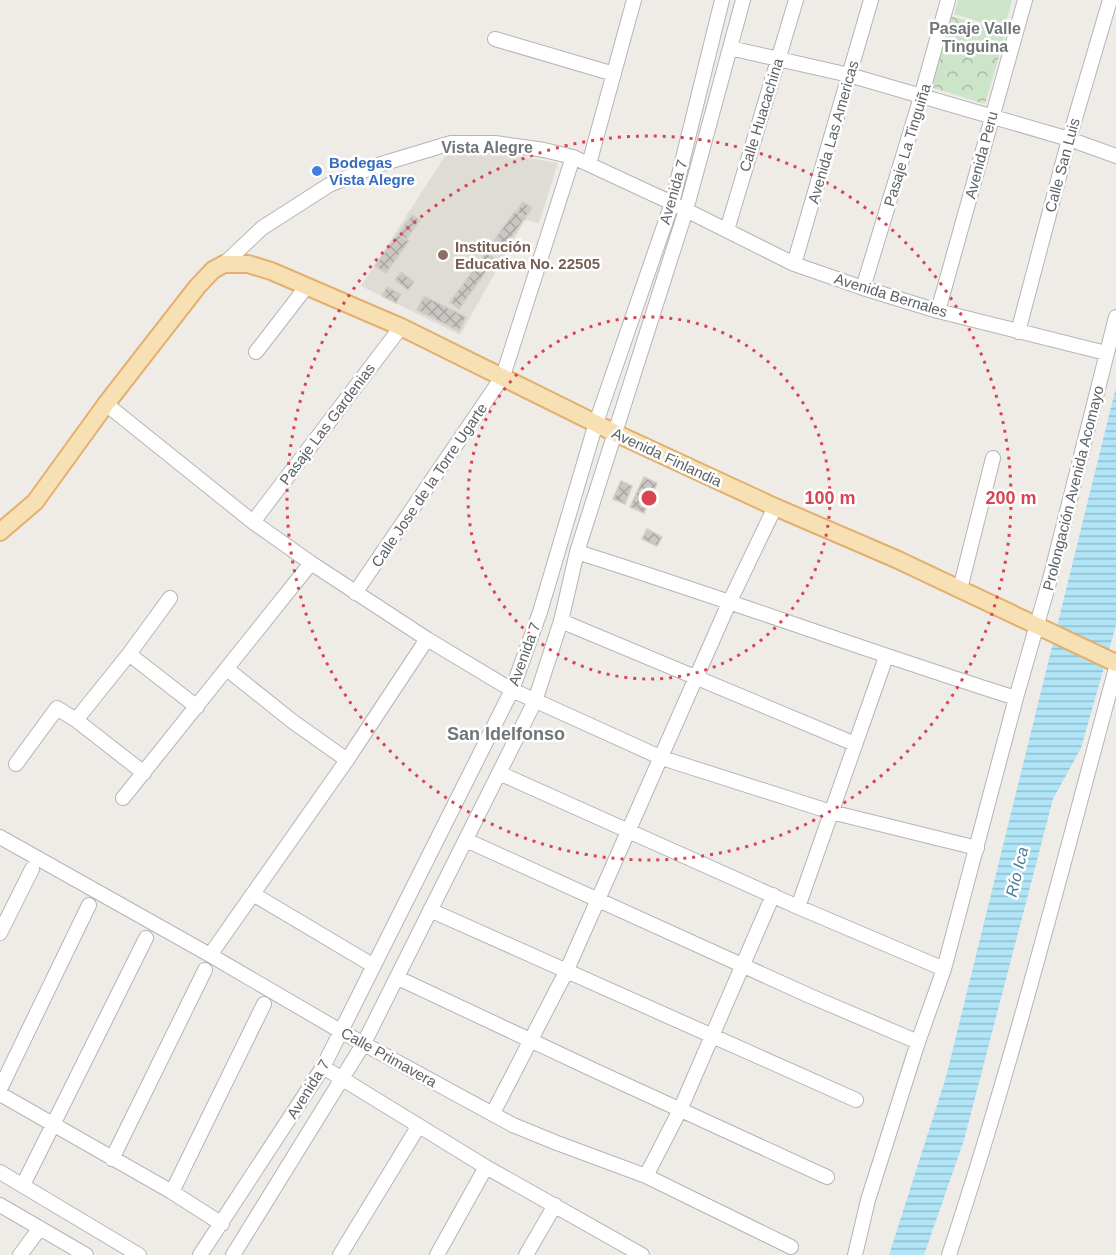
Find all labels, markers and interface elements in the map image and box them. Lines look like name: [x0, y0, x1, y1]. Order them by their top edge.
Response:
district label: Pasaje Valle Tinguina: [929, 20, 1021, 55]
street label: Calle Huacachina: [736, 56, 787, 174]
street label: Avenida Las Americas: [804, 58, 862, 206]
street label: Pasaje La Tinguiña: [880, 81, 934, 209]
street label: Avenida Peru: [961, 109, 1001, 201]
street label: Calle San Luis: [1041, 116, 1083, 214]
district label: Vista Alegre: [441, 139, 533, 156]
place label: Bodegas Vista Alegre: [329, 154, 415, 188]
street label: Avenida 7: [656, 158, 690, 226]
marker: Bodegas Vista Alegre: [310, 164, 324, 178]
place label: Institución Educativa No. 22505: [455, 238, 600, 272]
marker: Institución Educativa No. 22505: [436, 248, 450, 262]
street label: Avenida Bernales: [832, 270, 950, 320]
street label: Pasaje Las Gardenias: [276, 360, 378, 488]
street label: Prolongación Avenida Acomayo: [1039, 384, 1107, 592]
street label: Calle Jose de la Torre Ugarte: [368, 400, 490, 570]
street label: Avenida Finlandia: [609, 424, 725, 490]
centre of rings: [639, 488, 659, 508]
text: 100 m: [804, 488, 856, 508]
text: 200 m: [985, 488, 1037, 508]
street label: Avenida 7: [505, 620, 543, 688]
district label: San Idelfonso: [447, 724, 565, 744]
water label: Río Ica: [1003, 845, 1031, 899]
street label: Calle Primavera: [338, 1024, 440, 1091]
street label: Avenida 7: [283, 1056, 333, 1122]

